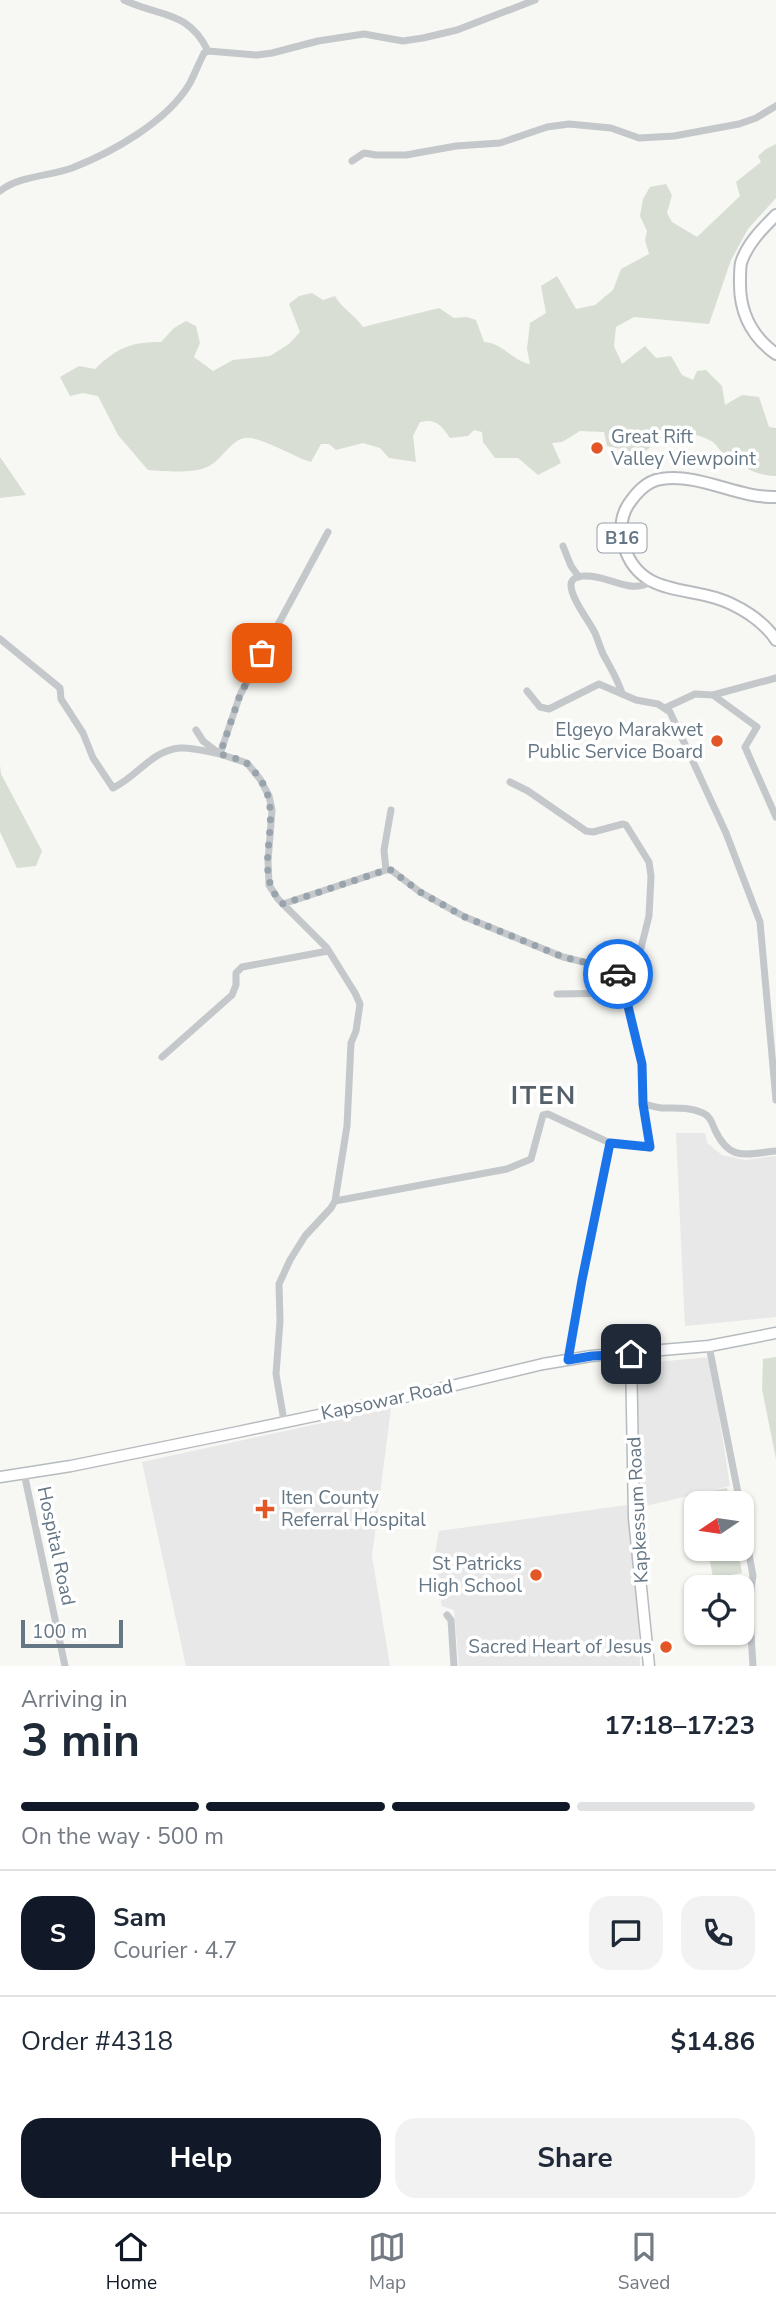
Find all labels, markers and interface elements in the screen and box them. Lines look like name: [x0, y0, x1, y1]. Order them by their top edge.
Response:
place label: Great Rift Valley Viewpoint: [610, 424, 756, 472]
marker: Great Rift Valley Viewpoint: [589, 440, 605, 456]
road number: B16: [598, 524, 646, 552]
pin: [232, 623, 292, 683]
icon: bag: [243, 634, 281, 672]
place label: Elgeyo Marakwet Public Service Board: [527, 717, 703, 765]
marker: Elgeyo Marakwet Public Service Board: [709, 733, 725, 749]
courier: [583, 939, 653, 1009]
icon: car: [599, 955, 637, 993]
district label: ITEN: [511, 1078, 577, 1113]
pin: [601, 1324, 661, 1384]
icon: home: [612, 1335, 650, 1373]
street label: Kapsowar Road: [319, 1373, 455, 1427]
street label: Kapkessum Road: [621, 1436, 655, 1584]
street label: Hospital Road: [31, 1484, 81, 1608]
place label: Iten County Referral Hospital: [281, 1485, 426, 1533]
north arrow: [684, 1491, 754, 1561]
map controls: [684, 1491, 754, 1645]
marker: Iten County Referral Hospital: [255, 1499, 275, 1519]
place label: St Patricks High School: [418, 1551, 522, 1599]
marker: St Patricks High School: [528, 1567, 544, 1583]
button: locate: [684, 1575, 754, 1645]
scale bar: [21, 1617, 122, 1649]
text: 100 m: [32, 1619, 87, 1645]
place label: Sacred Heart of Jesus: [468, 1634, 652, 1660]
marker: Sacred Heart of Jesus: [658, 1639, 674, 1655]
text: Arriving in: [21, 1684, 128, 1715]
text: 17:18–17:23: [604, 1708, 755, 1743]
text: 3 min: [21, 1709, 140, 1772]
text: On the way · 500 m: [21, 1821, 224, 1852]
button: chat: [589, 1896, 663, 1970]
button: phone: [681, 1896, 755, 1970]
text: Sam: [113, 1900, 166, 1935]
text: S: [50, 1916, 66, 1951]
text: Courier · 4.7: [113, 1935, 237, 1966]
text: Order #4318: [21, 2024, 173, 2059]
text: $14.86: [671, 2024, 755, 2059]
button: Help: [21, 2118, 381, 2198]
button: Share: [395, 2118, 755, 2198]
tab: Home: [106, 2228, 157, 2296]
tab: Map: [368, 2228, 406, 2296]
tab: Saved: [618, 2228, 670, 2296]

